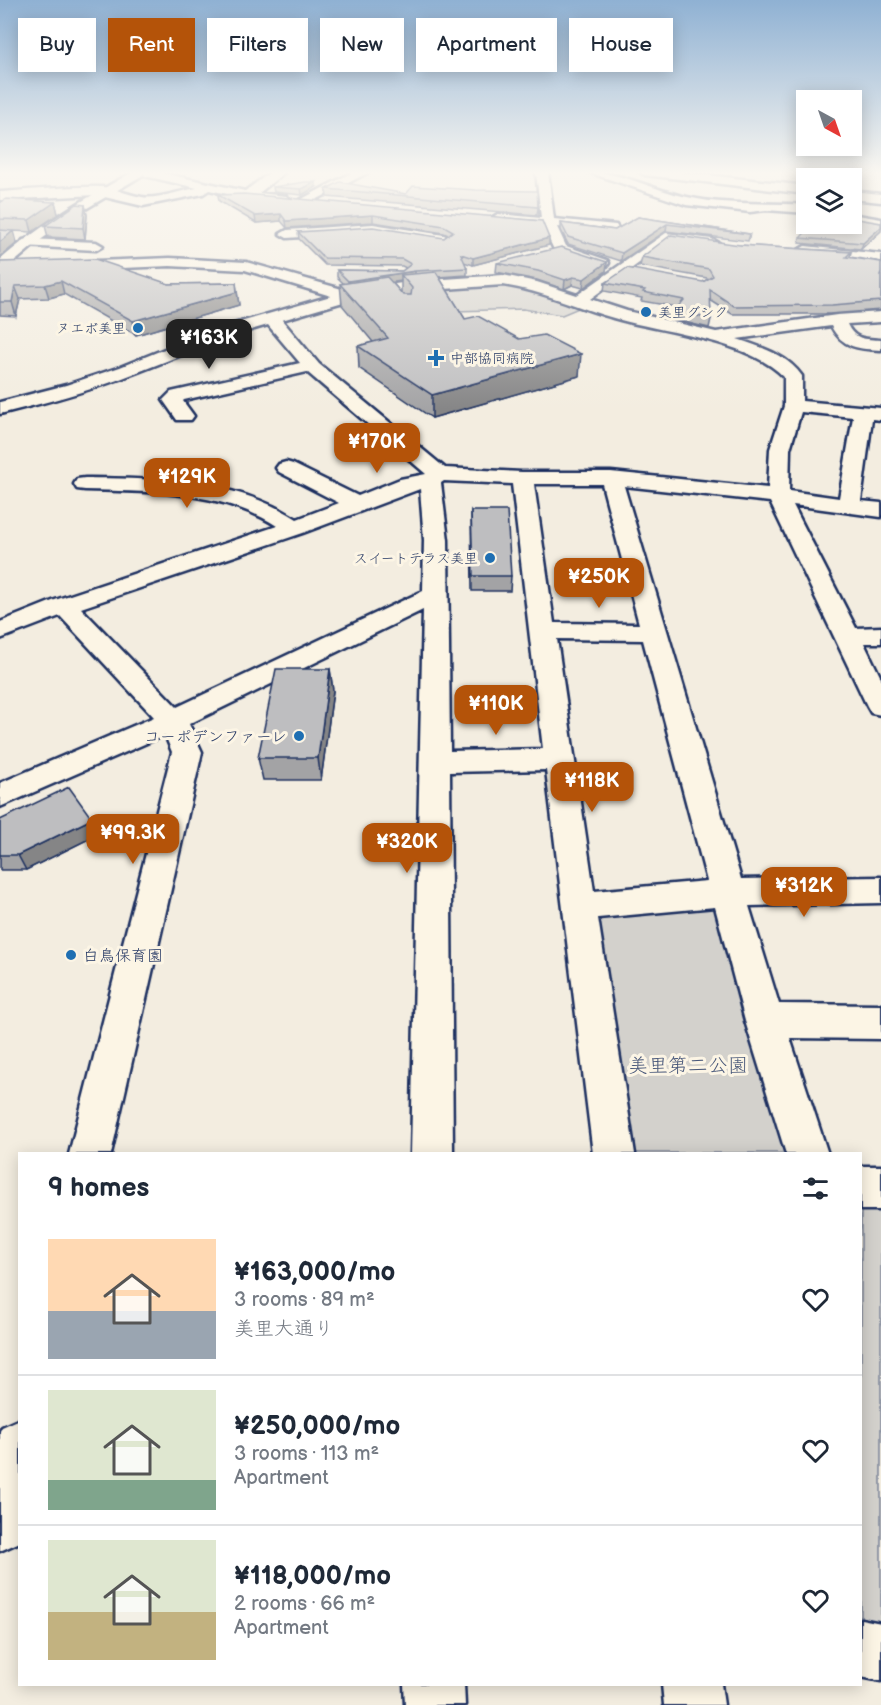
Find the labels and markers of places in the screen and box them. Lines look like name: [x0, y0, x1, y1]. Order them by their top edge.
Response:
place label: 美里グシク: [658, 304, 728, 321]
marker: 美里グシク: [639, 305, 653, 319]
pin: ¥163K: [167, 319, 251, 370]
place label: ヌエボ美里: [56, 320, 126, 337]
marker: ヌエボ美里: [131, 321, 145, 335]
marker: 中部協同病院: [427, 349, 445, 367]
place label: 中部協同病院: [450, 350, 534, 367]
pin: ¥170K: [335, 423, 419, 474]
pin: ¥129K: [145, 458, 229, 509]
place label: スイートテラス美里: [354, 550, 478, 567]
marker: スイートテラス美里: [483, 551, 497, 565]
pin: ¥250K: [557, 558, 641, 609]
pin: ¥110K: [454, 685, 538, 736]
place label: コーポデンファーレ: [144, 728, 287, 747]
marker: コーポデンファーレ: [292, 729, 306, 743]
pin: ¥118K: [550, 762, 634, 813]
pin: ¥99.3K: [84, 814, 182, 865]
pin: ¥320K: [365, 823, 449, 874]
pin: ¥312K: [762, 867, 846, 918]
place label: 白鳥保育園: [83, 947, 163, 966]
marker: 白鳥保育園: [64, 948, 78, 962]

